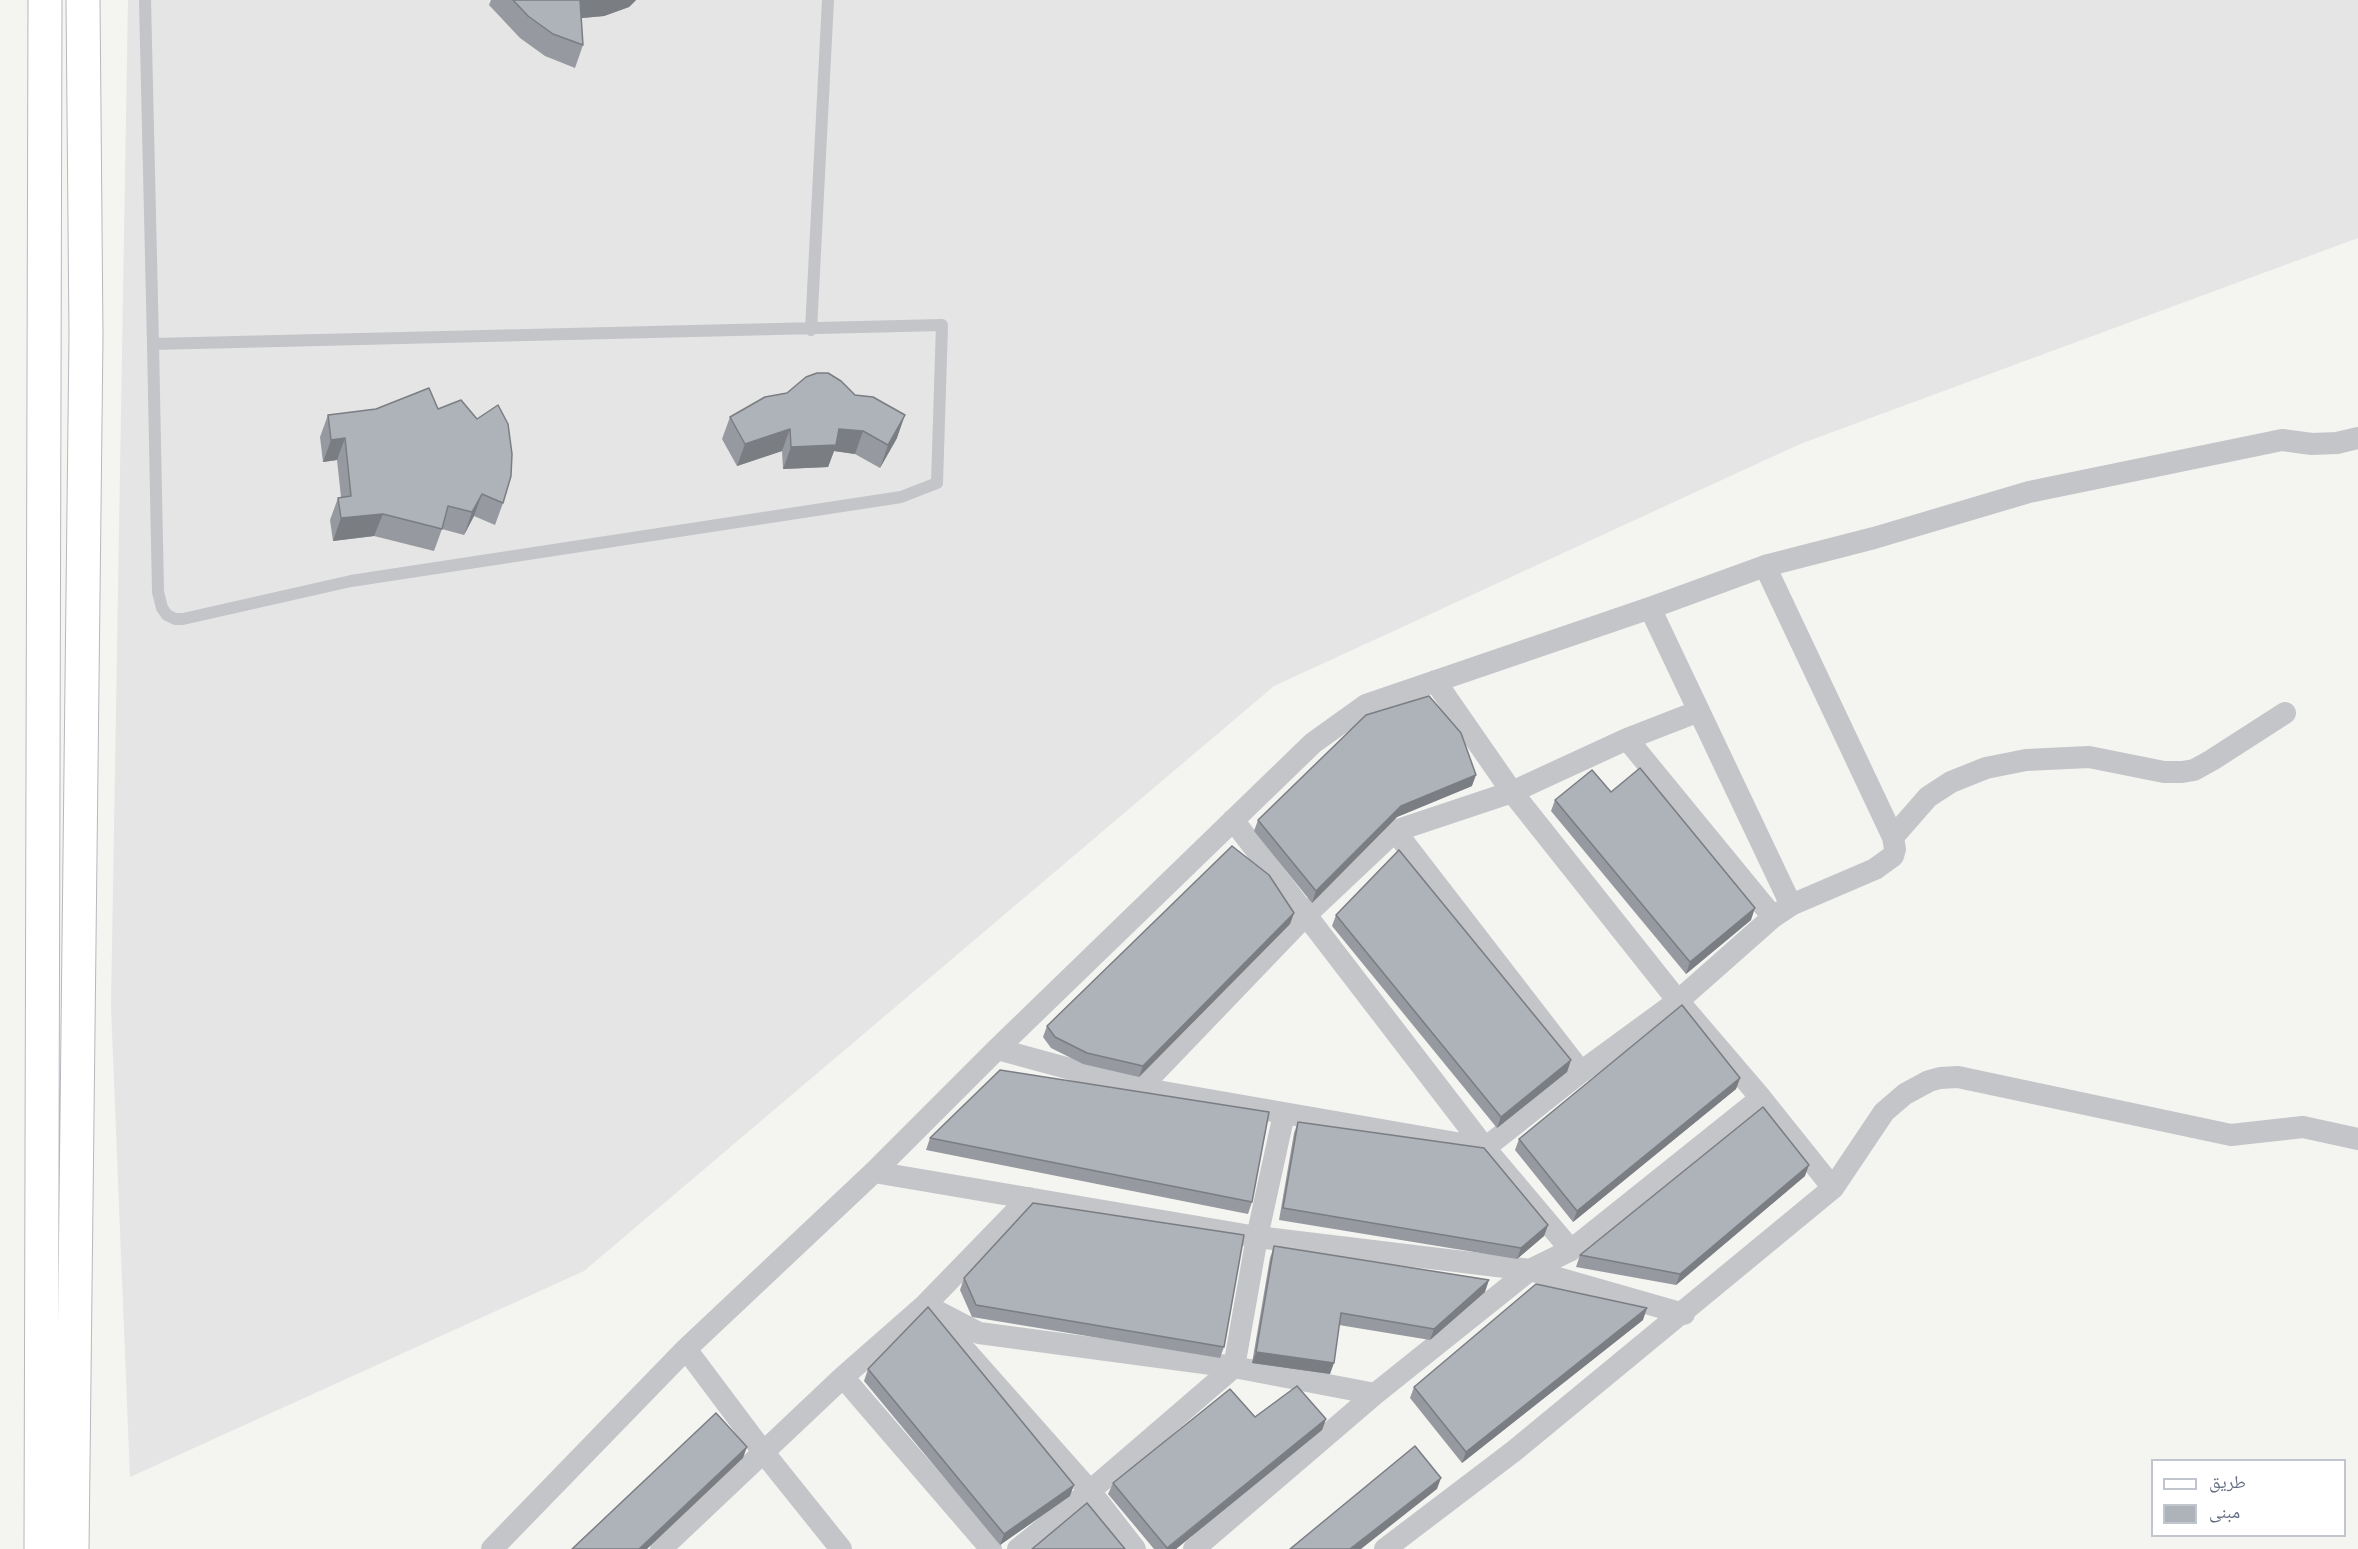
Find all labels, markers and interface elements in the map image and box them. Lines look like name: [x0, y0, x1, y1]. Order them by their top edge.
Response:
legend: [2151, 1459, 2346, 1537]
text: طريق: [2209, 1469, 2246, 1494]
text: مبنى: [2209, 1499, 2240, 1524]

